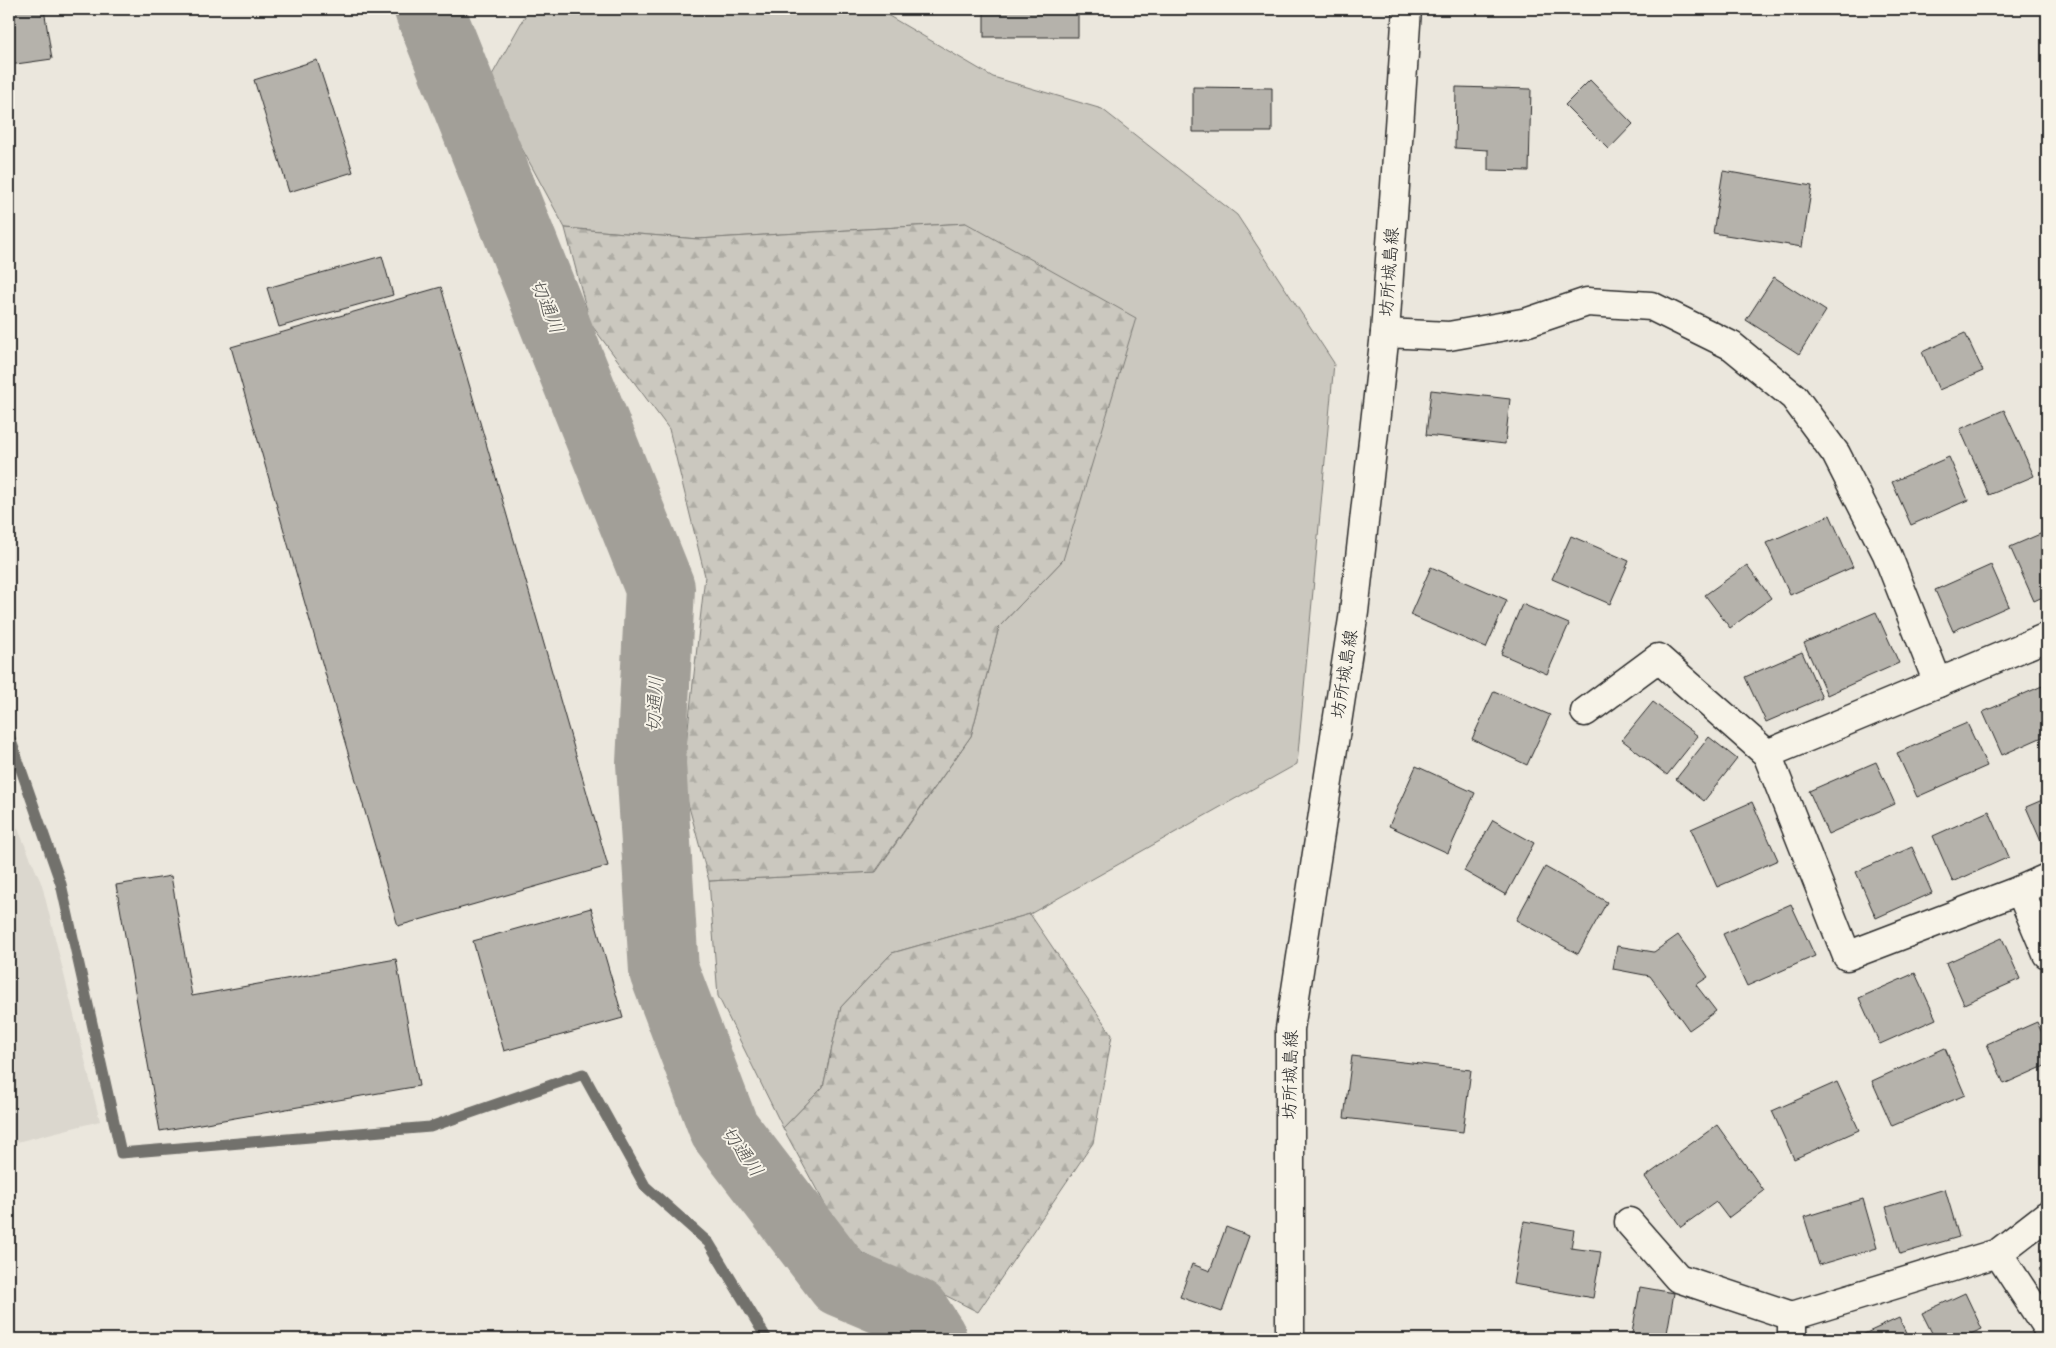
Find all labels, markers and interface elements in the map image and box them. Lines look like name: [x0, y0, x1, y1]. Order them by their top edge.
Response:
street label: 坊所城島線: [1375, 226, 1407, 318]
water label: 切通川: [522, 275, 569, 338]
street label: 坊所城島線: [1326, 628, 1366, 721]
water label: 切通川: [642, 675, 671, 733]
street label: 坊所城島線: [1278, 1030, 1306, 1120]
water label: 切通川: [714, 1121, 768, 1184]

